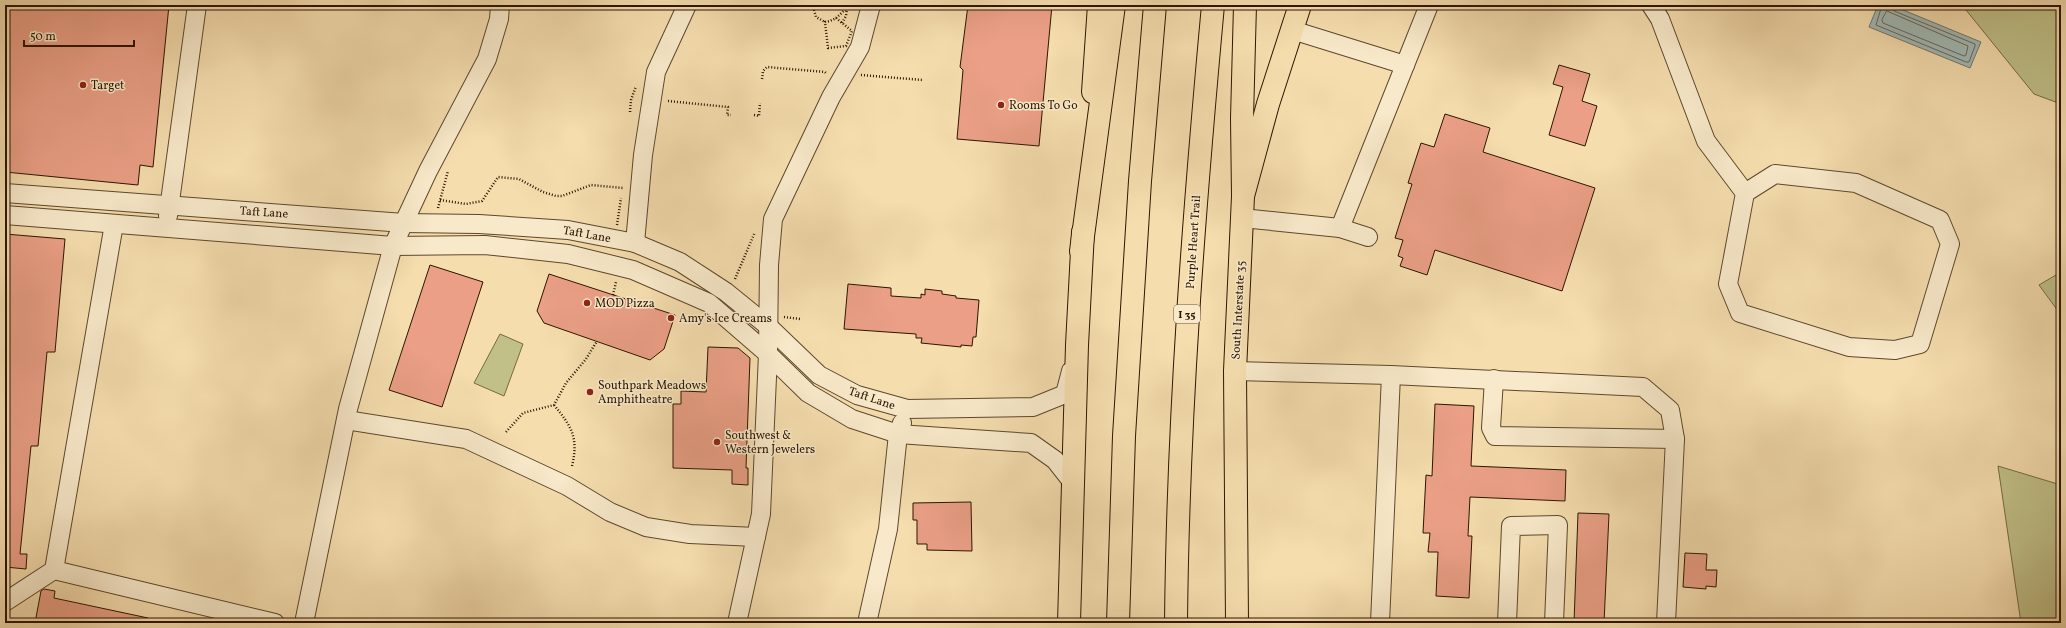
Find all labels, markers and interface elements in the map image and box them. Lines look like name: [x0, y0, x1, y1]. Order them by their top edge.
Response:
scale bar: [24, 22, 134, 48]
text: 50 m: [30, 29, 56, 45]
place label: Target: [91, 78, 124, 94]
marker: Target: [78, 80, 88, 90]
place label: Rooms To Go: [1009, 98, 1078, 114]
marker: Rooms To Go: [996, 100, 1006, 110]
street label: Purple Heart Trail: [1183, 194, 1205, 289]
street label: Taft Lane: [239, 203, 289, 223]
street label: Taft Lane: [562, 223, 612, 247]
street label: South Interstate 35: [1228, 260, 1250, 360]
place label: MOD Pizza: [595, 296, 655, 312]
marker: MOD Pizza: [582, 298, 592, 308]
road number: I 35: [1174, 305, 1200, 323]
place label: Amy's Ice Creams: [679, 311, 772, 327]
marker: Amy's Ice Creams: [666, 313, 676, 323]
place label: Southpark Meadows Amphitheatre: [598, 378, 706, 408]
street label: Taft Lane: [846, 383, 897, 415]
marker: Southpark Meadows Amphitheatre: [585, 387, 595, 397]
place label: Southwest & Western Jewelers: [725, 428, 815, 458]
marker: Southwest & Western Jewelers: [712, 437, 722, 447]

